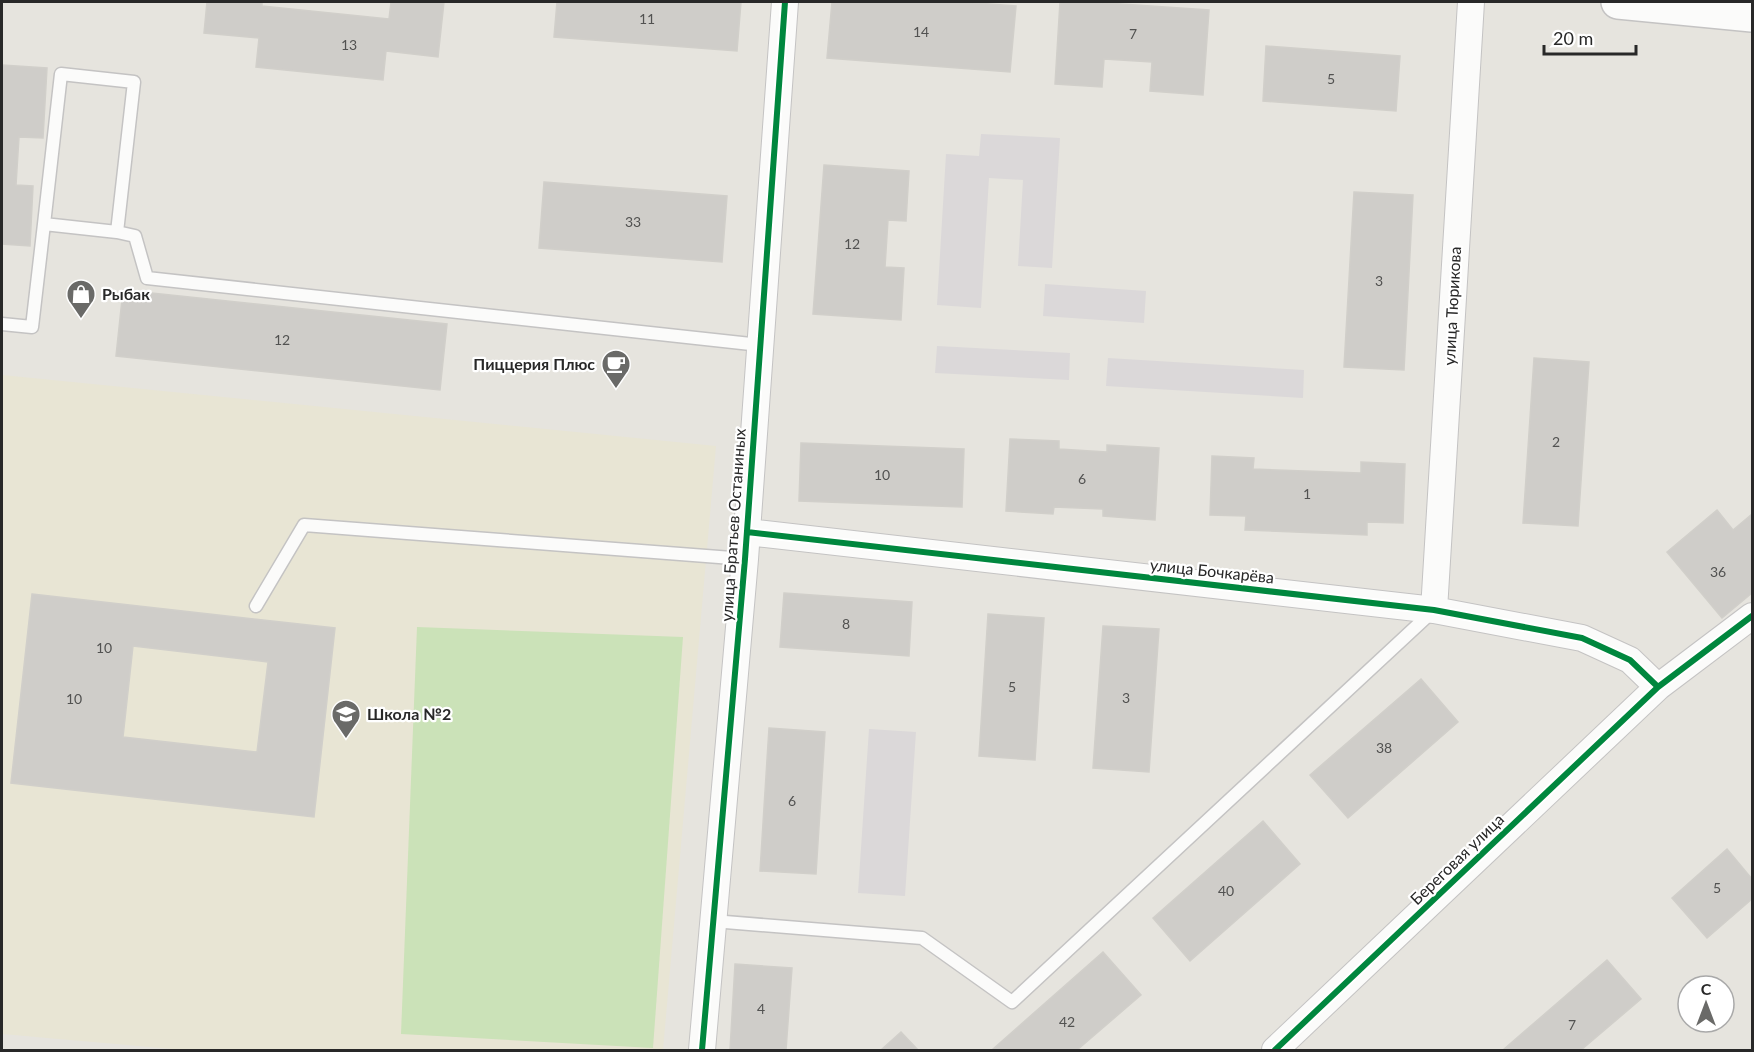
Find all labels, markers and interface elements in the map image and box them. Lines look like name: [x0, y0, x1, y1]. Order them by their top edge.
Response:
house number: 11: [639, 10, 655, 27]
scale bar: [1544, 18, 1636, 56]
house number: 14: [913, 23, 929, 40]
house number: 7: [1129, 25, 1137, 42]
text: 20 m: [1553, 27, 1593, 49]
house number: 13: [341, 36, 357, 53]
house number: 5: [1327, 70, 1335, 87]
house number: 33: [625, 213, 641, 230]
house number: 12: [844, 235, 860, 252]
street label: улица Тюрикова: [1439, 246, 1464, 366]
house number: 3: [1375, 272, 1383, 289]
shop icon: Рыбак: [65, 278, 97, 320]
place label: Рыбак: [102, 284, 150, 303]
house number: 12: [274, 331, 290, 348]
cafe icon: Пиццерия Плюс: [600, 348, 632, 390]
place label: Пиццерия Плюс: [473, 354, 595, 373]
street label: улица Братьев Останиных: [716, 428, 749, 622]
house number: 2: [1552, 433, 1560, 450]
house number: 10: [874, 466, 890, 483]
house number: 6: [1078, 470, 1086, 487]
house number: 1: [1303, 485, 1311, 502]
street label: улица Бочкарёва: [1149, 555, 1275, 586]
house number: 36: [1710, 563, 1726, 580]
house number: 8: [842, 615, 850, 632]
house number: 10: [96, 639, 112, 656]
house number: 5: [1008, 678, 1016, 695]
house number: 3: [1122, 689, 1130, 706]
house number: 10: [66, 690, 82, 707]
school or university icon: Школа №2: [330, 698, 362, 740]
place label: Школа №2: [367, 704, 451, 723]
house number: 38: [1376, 739, 1392, 756]
house number: 6: [788, 792, 796, 809]
street label: Береговая улица: [1406, 809, 1507, 908]
house number: 5: [1713, 879, 1721, 896]
house number: 40: [1218, 882, 1234, 899]
north arrow: [1676, 974, 1736, 1034]
text: С: [1701, 979, 1712, 998]
house number: 4: [757, 1000, 765, 1017]
house number: 42: [1059, 1013, 1075, 1030]
house number: 7: [1568, 1016, 1576, 1033]

